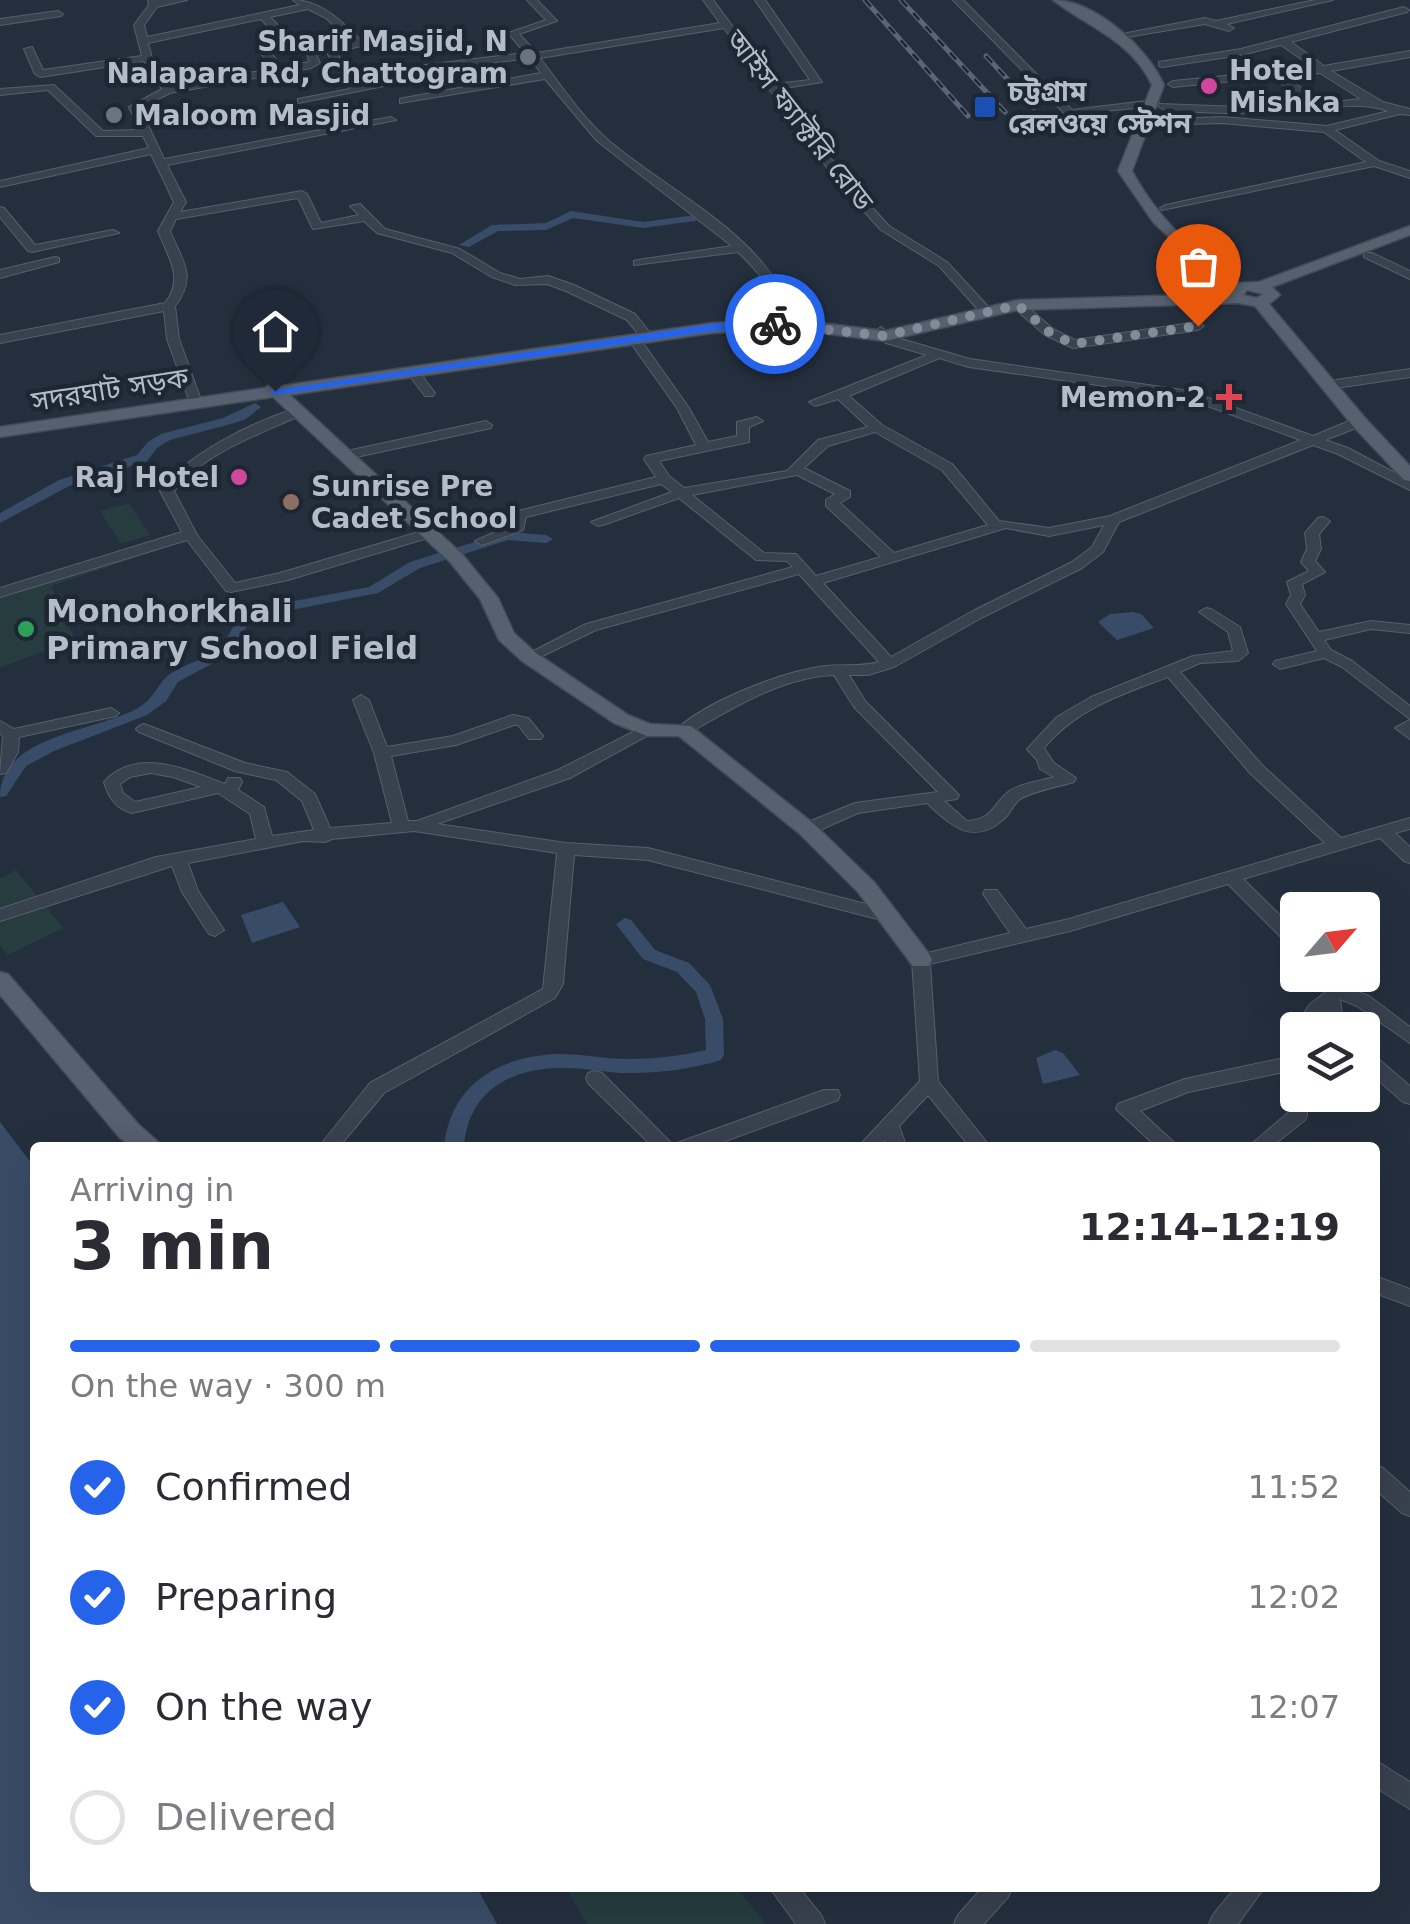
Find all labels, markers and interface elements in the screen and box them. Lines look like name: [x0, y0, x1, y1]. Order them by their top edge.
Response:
street label: আইস ফ্যাক্টরি রোড: [718, 23, 881, 218]
place label: Sharif Masjid, N Nalapara Rd, Chattogram: [106, 25, 508, 90]
marker: Sharif Masjid, N Nalapara Rd, Chattogram: [517, 46, 539, 68]
place label: Hotel Mishka: [1229, 54, 1341, 119]
place label: চট্টগ্রাম রেলওয়ে স্টেশন: [1007, 75, 1192, 140]
marker: Hotel Mishka: [1198, 75, 1220, 97]
marker: চট্টগ্রাম রেলওয়ে স্টেশন: [972, 94, 998, 120]
place label: Maloom Masjid: [134, 99, 370, 132]
marker: Maloom Masjid: [103, 104, 125, 126]
pin: [1156, 224, 1241, 327]
icon: bag: [1171, 239, 1226, 294]
courier: [725, 274, 825, 374]
pin: [233, 289, 318, 392]
icon: bike: [748, 297, 803, 352]
icon: home: [248, 304, 303, 359]
street label: সদরঘাট সড়ক: [28, 361, 191, 418]
place label: Memon-2: [1060, 381, 1206, 414]
marker: Memon-2: [1216, 384, 1242, 410]
place label: Raj Hotel: [75, 461, 219, 494]
marker: Raj Hotel: [228, 466, 250, 488]
place label: Sunrise Pre Cadet School: [311, 470, 517, 535]
marker: Sunrise Pre Cadet School: [280, 491, 302, 513]
place label: Monohorkhali Primary School Field: [46, 592, 418, 667]
marker: Monohorkhali Primary School Field: [15, 618, 37, 640]
north arrow: [1280, 892, 1380, 992]
map controls: [1280, 892, 1380, 1112]
button: layers: [1280, 1012, 1380, 1112]
text: Arriving in: [70, 1171, 234, 1209]
text: 12:14–12:19: [1079, 1205, 1340, 1249]
text: 3 min: [70, 1209, 274, 1284]
text: On the way · 300 m: [70, 1367, 386, 1405]
icon: check: [70, 1460, 125, 1515]
text: Confirmed: [155, 1465, 352, 1509]
text: 11:52: [1248, 1468, 1340, 1506]
icon: check: [70, 1570, 125, 1625]
text: Preparing: [155, 1575, 337, 1619]
text: 12:02: [1248, 1578, 1340, 1616]
icon: check: [70, 1680, 125, 1735]
text: On the way: [155, 1685, 372, 1729]
text: 12:07: [1248, 1688, 1340, 1726]
text: Delivered: [155, 1795, 337, 1839]

